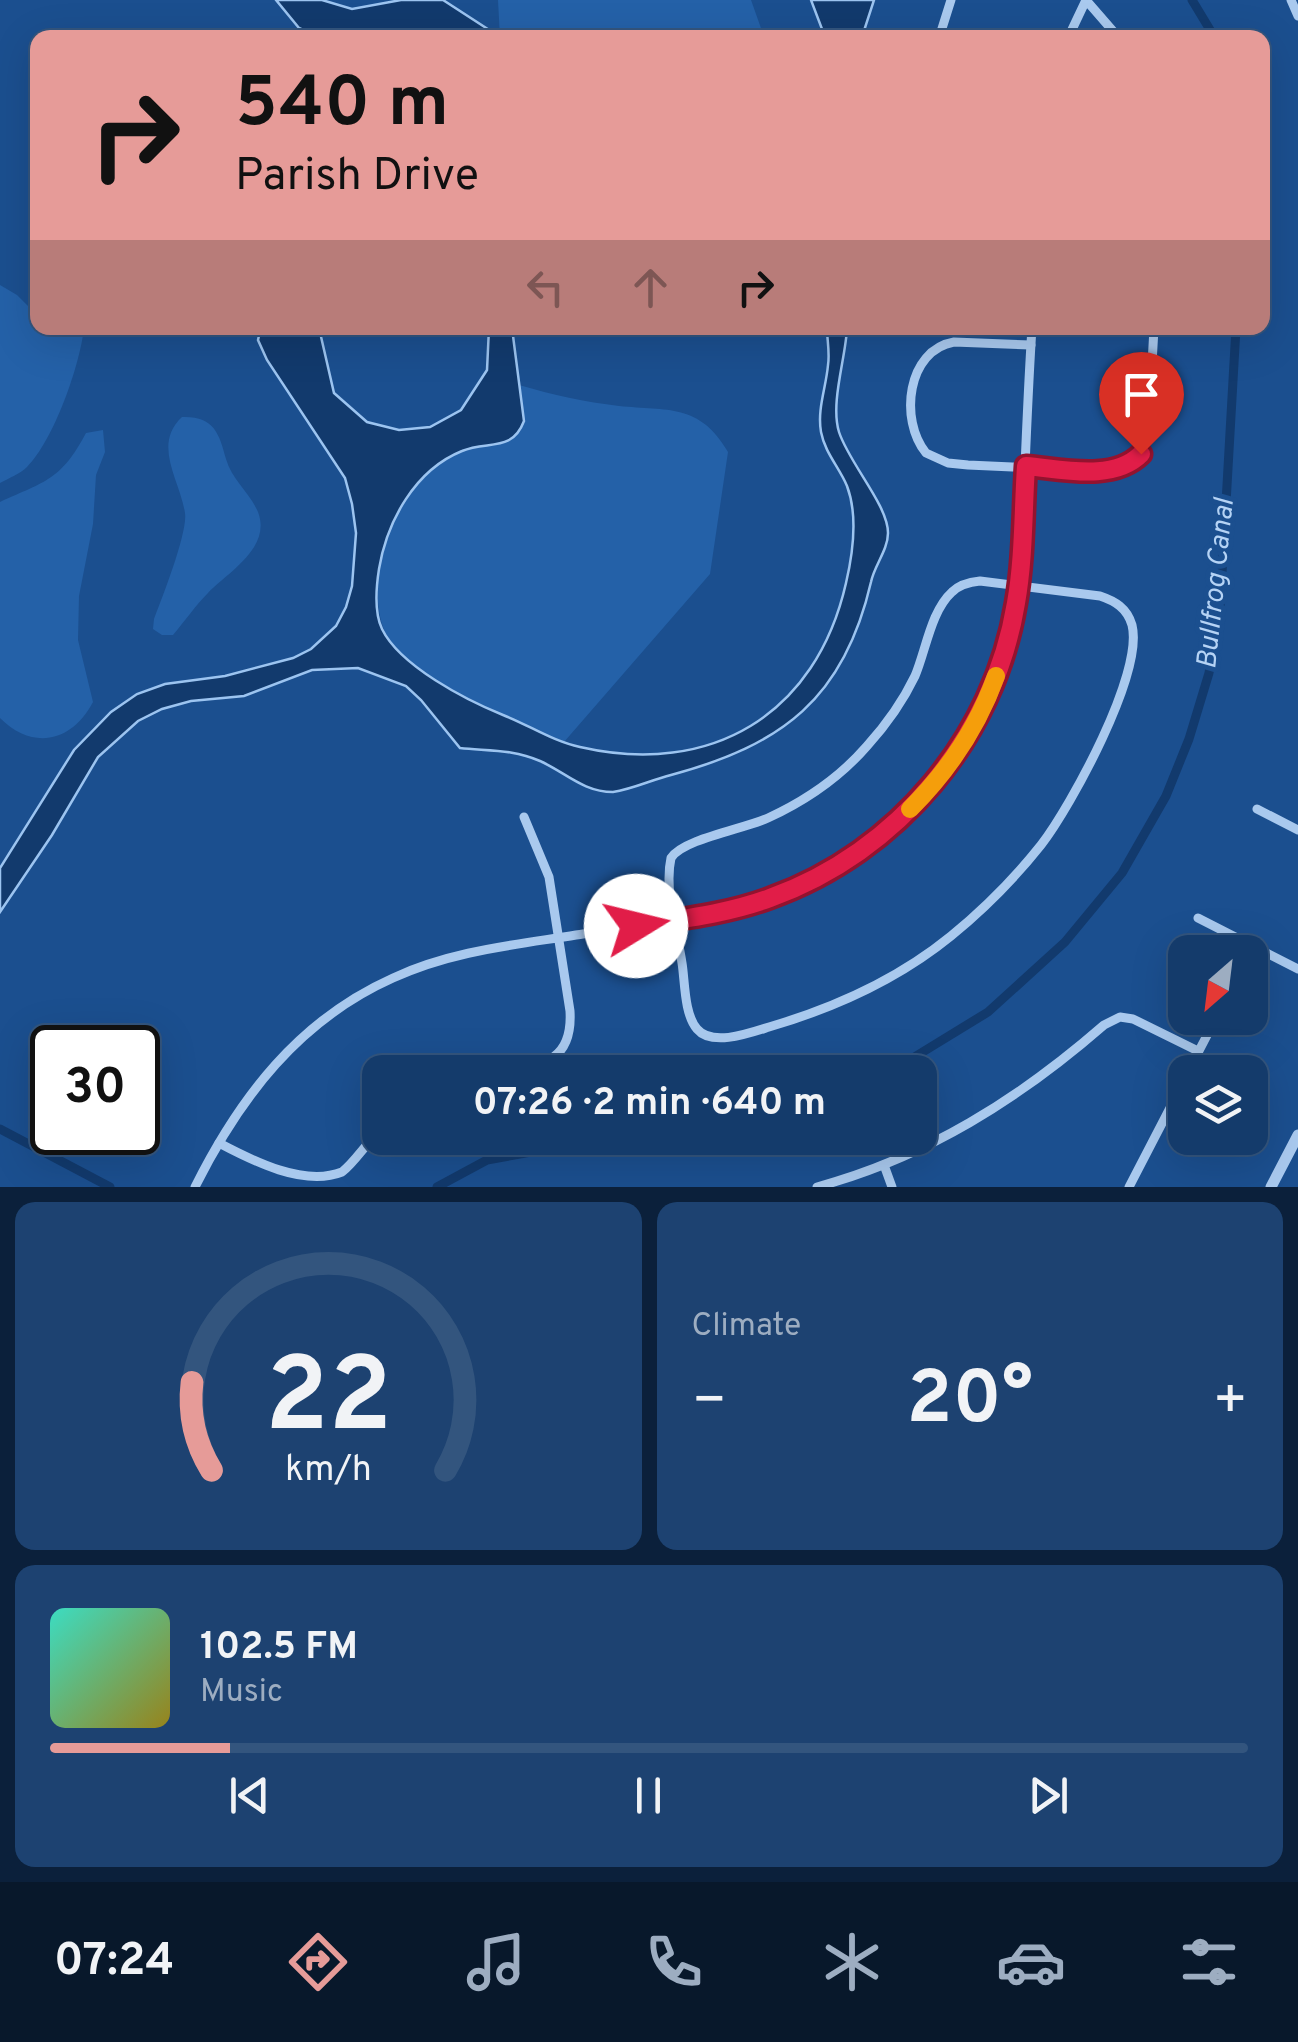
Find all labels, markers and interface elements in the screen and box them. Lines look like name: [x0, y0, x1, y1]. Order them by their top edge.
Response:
text: 540 m: [235, 62, 449, 151]
icon: right: [70, 70, 200, 200]
text: Parish Drive: [235, 149, 479, 206]
icon: left: [518, 260, 573, 315]
icon: ahead: [623, 260, 678, 315]
icon: right: [728, 260, 783, 315]
pin: [1099, 352, 1184, 455]
icon: arrive: [1114, 367, 1169, 422]
water label: Bullfrog Canal: [1190, 495, 1244, 671]
position arrow: [584, 874, 688, 978]
north arrow: [1168, 935, 1268, 1035]
map controls: [1168, 935, 1268, 1155]
speed limit sign: 30: [30, 1025, 160, 1155]
button: layers: [1168, 1055, 1268, 1155]
text: 07:26 · 2 min · 640 m: [473, 1080, 826, 1129]
text: Climate: [692, 1307, 801, 1347]
text: 22: [265, 1336, 392, 1468]
text: 20°: [907, 1355, 1033, 1450]
text: −: [692, 1368, 727, 1438]
text: +: [1213, 1368, 1248, 1438]
text: km/h: [285, 1448, 372, 1494]
text: 102.5 FM: [200, 1624, 358, 1673]
text: Music: [200, 1673, 283, 1713]
icon: previous: [222, 1768, 277, 1823]
icon: pause: [621, 1768, 676, 1823]
icon: next: [1021, 1768, 1076, 1823]
icon: directions: [283, 1927, 353, 1997]
icon: music: [461, 1927, 531, 1997]
icon: phone: [639, 1927, 709, 1997]
icon: climate: [817, 1927, 887, 1997]
icon: car: [996, 1927, 1066, 1997]
icon: filters: [1174, 1927, 1244, 1997]
text: 07:24: [54, 1934, 174, 1991]

